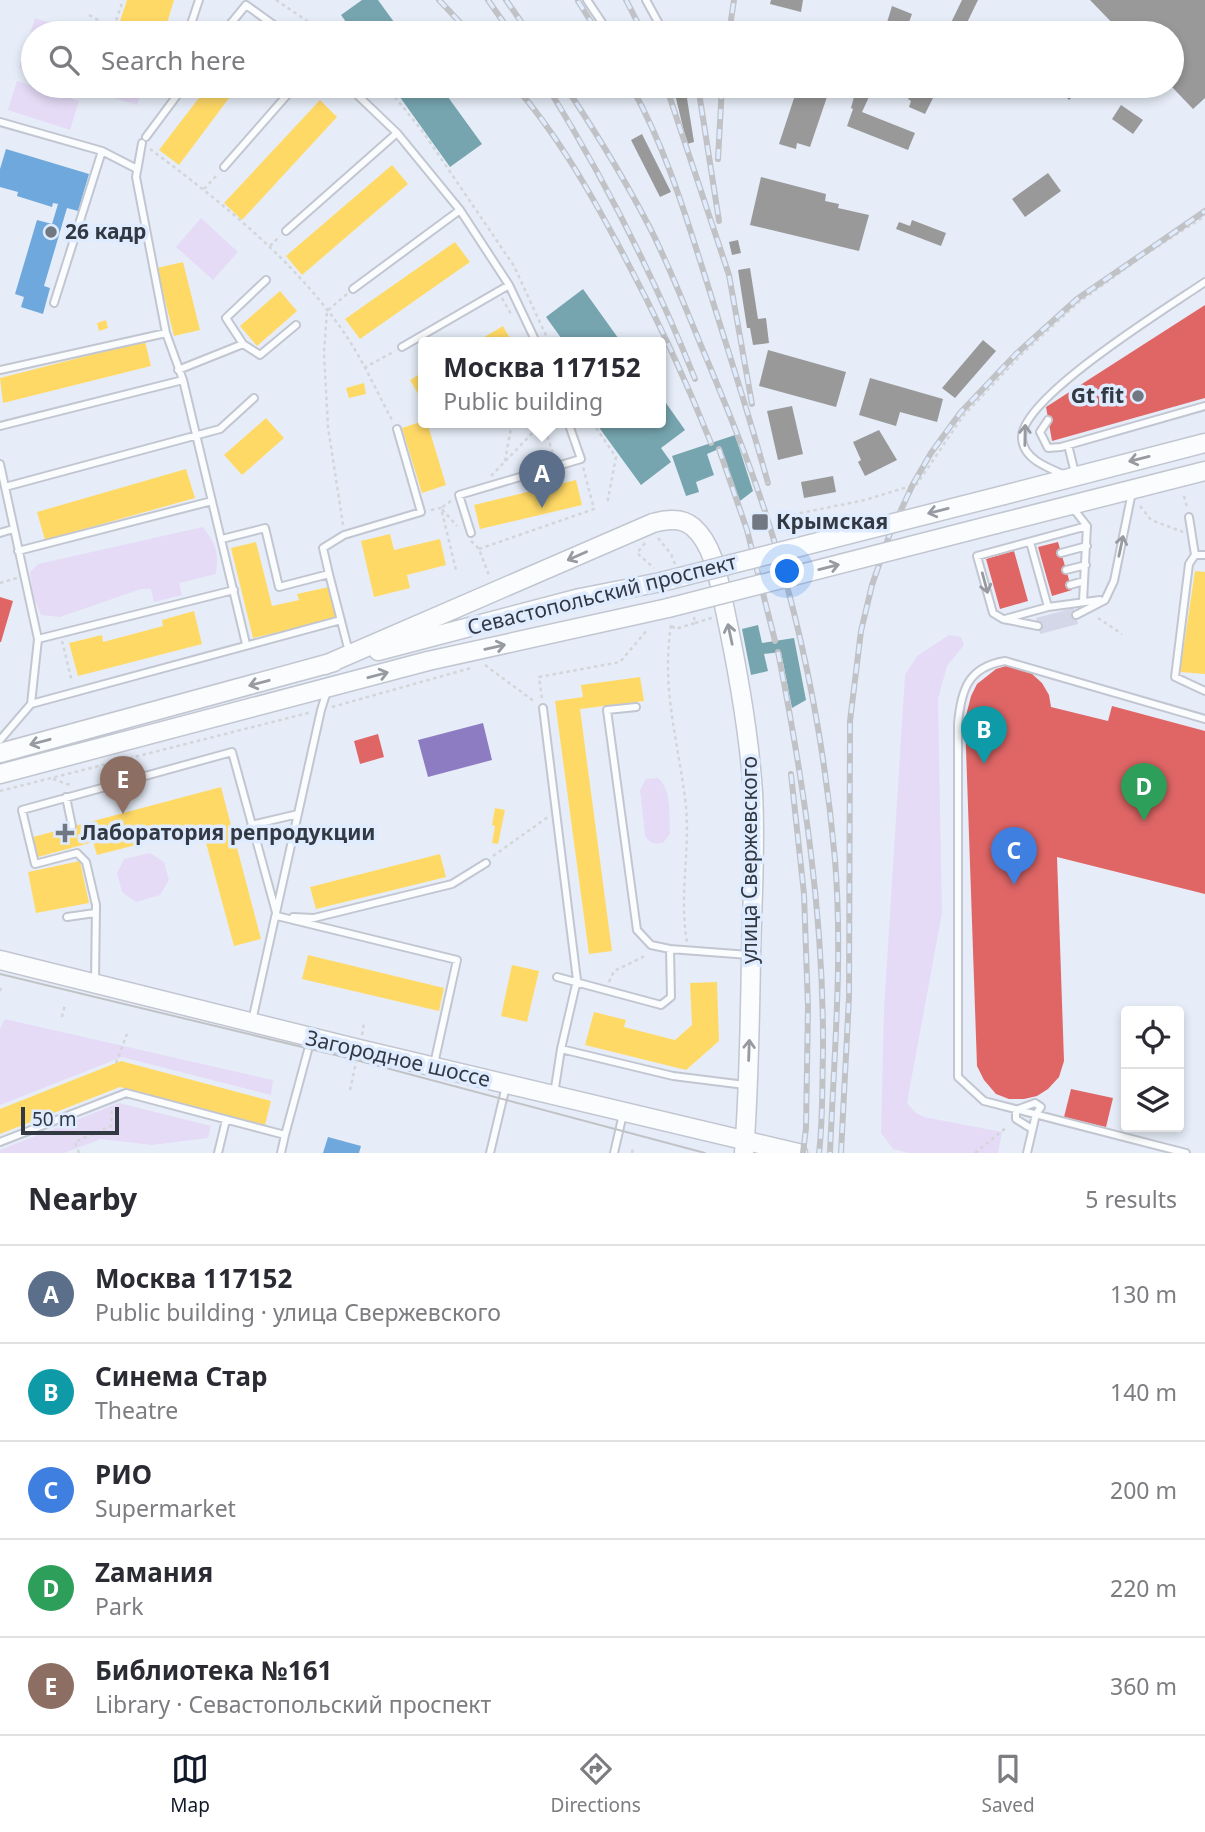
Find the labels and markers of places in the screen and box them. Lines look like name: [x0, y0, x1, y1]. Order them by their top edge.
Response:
place label: 26 кадр: [65, 217, 146, 245]
marker: 26 кадр: [43, 224, 59, 240]
place label: Gt fit: [1071, 381, 1124, 409]
marker: Gt fit: [1130, 388, 1146, 404]
pin: A: [519, 450, 565, 508]
place label: Крымская: [776, 507, 888, 535]
marker: Крымская: [750, 512, 770, 532]
pin: B: [961, 706, 1007, 764]
pin: E: [100, 756, 146, 814]
pin: D: [1121, 763, 1167, 821]
place label: Лаборатория репродукции: [81, 818, 375, 846]
marker: Лаборатория репродукции: [55, 823, 75, 843]
pin: C: [991, 827, 1037, 885]

